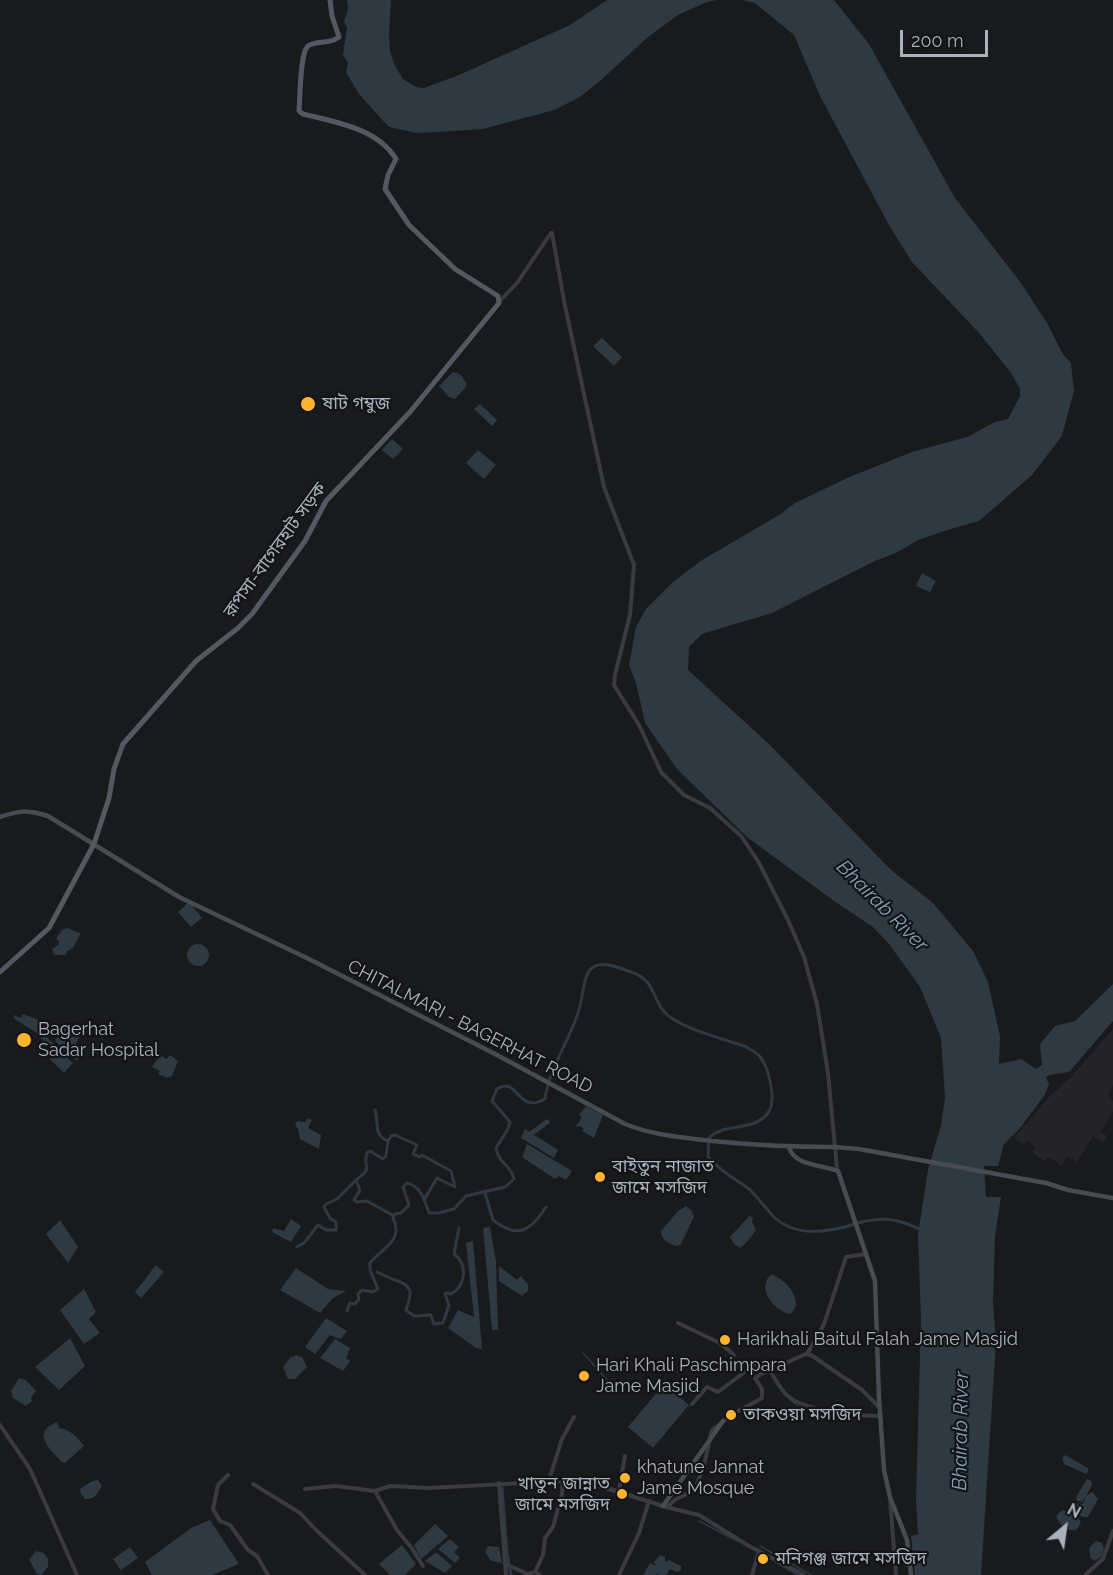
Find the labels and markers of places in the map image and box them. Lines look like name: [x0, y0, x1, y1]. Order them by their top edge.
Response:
place label: ষাট গম্বুজ: [322, 393, 390, 415]
marker: ষাট গম্বুজ: [299, 395, 317, 413]
place label: Bagerhat Sadar Hospital: [38, 1019, 159, 1062]
marker: Bagerhat Sadar Hospital: [15, 1031, 33, 1049]
place label: বাইতুন নাজাত জামে মসজিদ: [612, 1156, 714, 1198]
marker: বাইতুন নাজাত জামে মসজিদ: [593, 1170, 607, 1184]
place label: Harikhali Baitul Falah Jame Masjid: [737, 1329, 1018, 1351]
marker: Harikhali Baitul Falah Jame Masjid: [718, 1333, 732, 1347]
place label: Hari Khali Paschimpara Jame Masjid: [596, 1355, 787, 1398]
marker: Hari Khali Paschimpara Jame Masjid: [577, 1369, 591, 1383]
place label: তাকওয়া মসজিদ: [743, 1404, 861, 1426]
marker: তাকওয়া মসজিদ: [724, 1408, 738, 1422]
place label: khatune Jannat Jame Mosque: [637, 1457, 764, 1500]
marker: khatune Jannat Jame Mosque: [618, 1471, 632, 1485]
place label: খাতুন জান্নাত জামে মসজিদ: [515, 1473, 610, 1516]
marker: খাতুন জান্নাত জামে মসজিদ: [615, 1487, 629, 1501]
place label: মনিগঞ্জ জামে মসজিদ: [775, 1548, 926, 1570]
marker: মনিগঞ্জ জামে মসজিদ: [756, 1552, 770, 1566]

